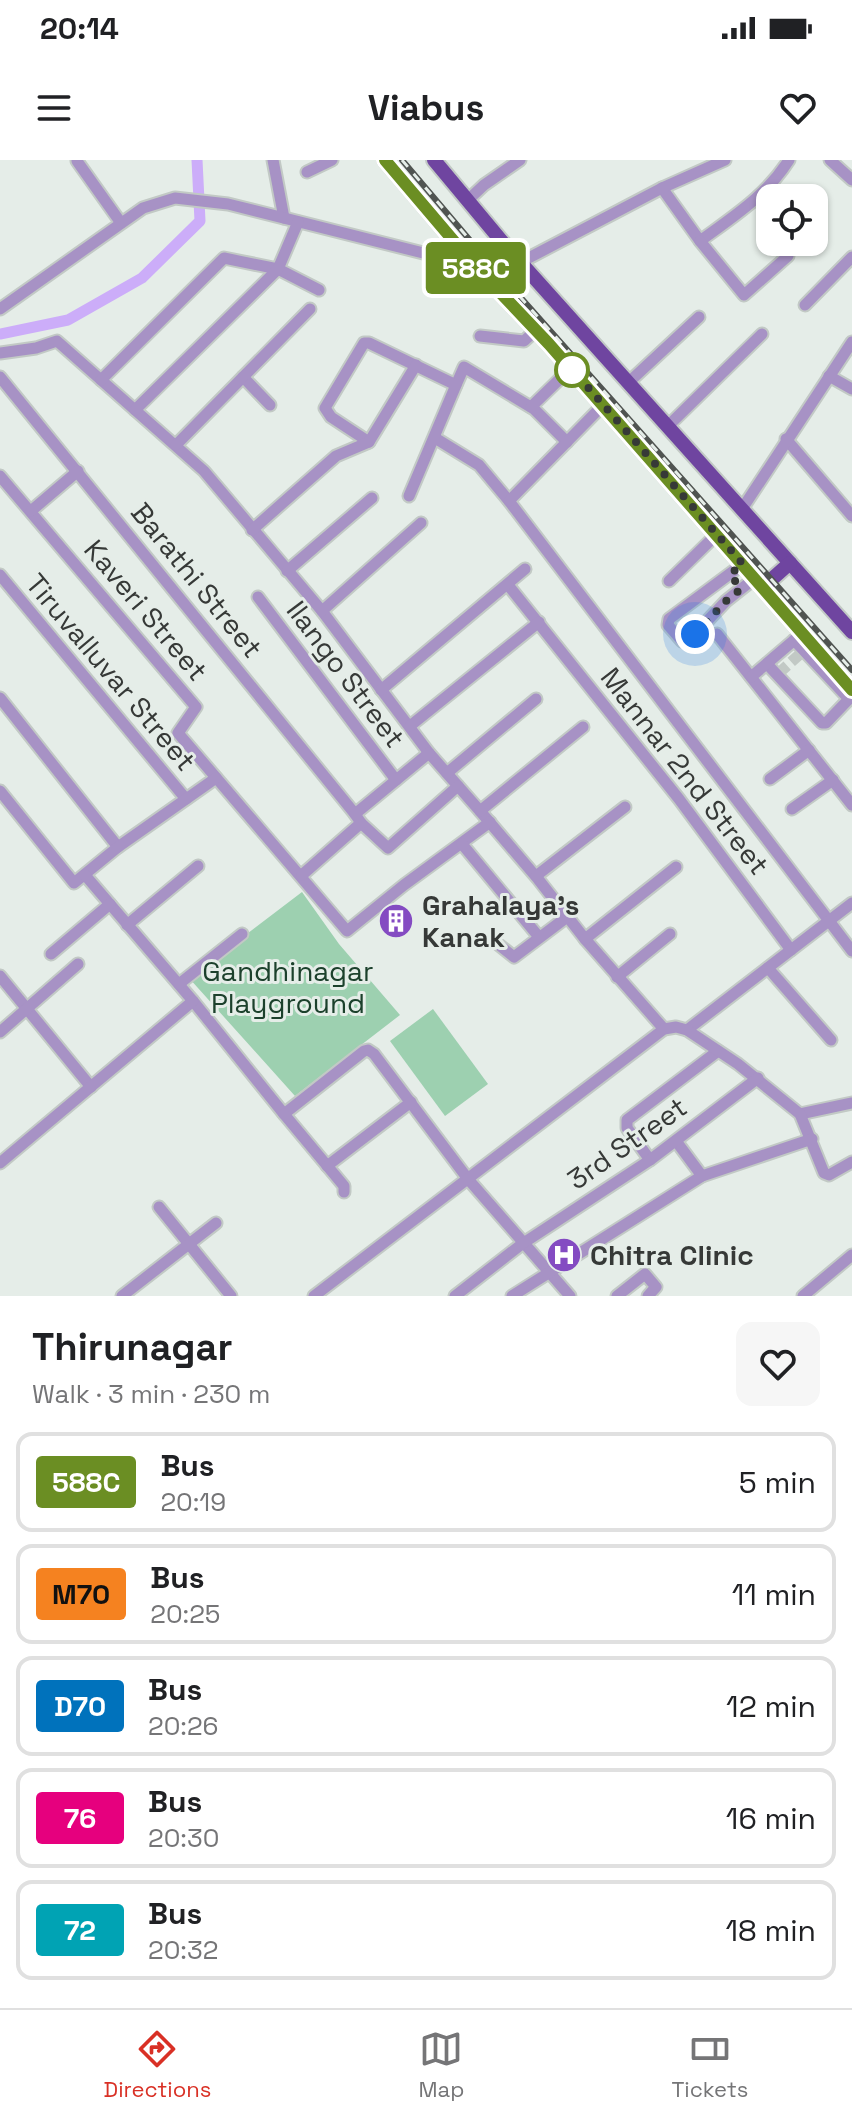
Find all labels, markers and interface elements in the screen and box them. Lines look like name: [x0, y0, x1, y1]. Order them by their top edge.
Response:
text: 20:14: [40, 9, 119, 48]
text: Viabus: [368, 85, 484, 131]
icon: menu: [32, 86, 76, 130]
icon: heart: [776, 86, 820, 130]
map controls: [756, 184, 828, 256]
button: locate: [756, 184, 828, 256]
line badge: 588C: [420, 242, 532, 294]
text: 588C: [442, 250, 510, 286]
unlabelled marker: [555, 353, 589, 387]
street label: Barathi Street: [123, 495, 271, 665]
street label: Kaveri Street: [76, 532, 216, 688]
street label: Tiruvalluvar Street: [18, 566, 204, 778]
street label: Ilango Street: [279, 593, 413, 755]
your location: [675, 614, 715, 654]
street label: Mannar 2nd Street: [593, 660, 777, 882]
place label: Grahalaya's Kanak: [422, 887, 580, 955]
building icon: Grahalaya's Kanak: [377, 902, 415, 940]
park label: Gandhinagar Playground: [202, 953, 374, 1021]
street label: 3rd Street: [560, 1089, 694, 1197]
hospital icon: Chitra Clinic: [545, 1236, 583, 1274]
place label: Chitra Clinic: [590, 1237, 754, 1273]
button: heart: [736, 1322, 820, 1406]
text: Thirunagar: [32, 1323, 233, 1371]
text: Walk · 3 min · 230 m: [32, 1377, 270, 1411]
text: Bus: [160, 1446, 215, 1485]
text: 5 min: [739, 1463, 816, 1502]
text: 588C: [52, 1464, 120, 1500]
text: 20:19: [160, 1485, 226, 1519]
text: Bus: [150, 1558, 204, 1597]
text: 11 min: [732, 1575, 816, 1614]
text: M70: [52, 1576, 110, 1612]
text: 20:25: [150, 1597, 220, 1631]
text: Bus: [148, 1670, 202, 1709]
text: 12 min: [726, 1687, 816, 1726]
text: D70: [54, 1688, 106, 1724]
text: 20:26: [148, 1709, 219, 1743]
text: Bus: [148, 1782, 202, 1821]
text: 16 min: [726, 1799, 816, 1838]
text: 76: [64, 1800, 96, 1836]
text: 20:30: [148, 1821, 219, 1855]
text: Bus: [148, 1894, 202, 1933]
text: 18 min: [726, 1911, 816, 1950]
text: 72: [64, 1912, 96, 1948]
text: 20:32: [148, 1933, 218, 1967]
tab: Directions: [104, 2027, 211, 2103]
tab: Map: [419, 2027, 464, 2103]
tab: Tickets: [672, 2027, 748, 2103]

